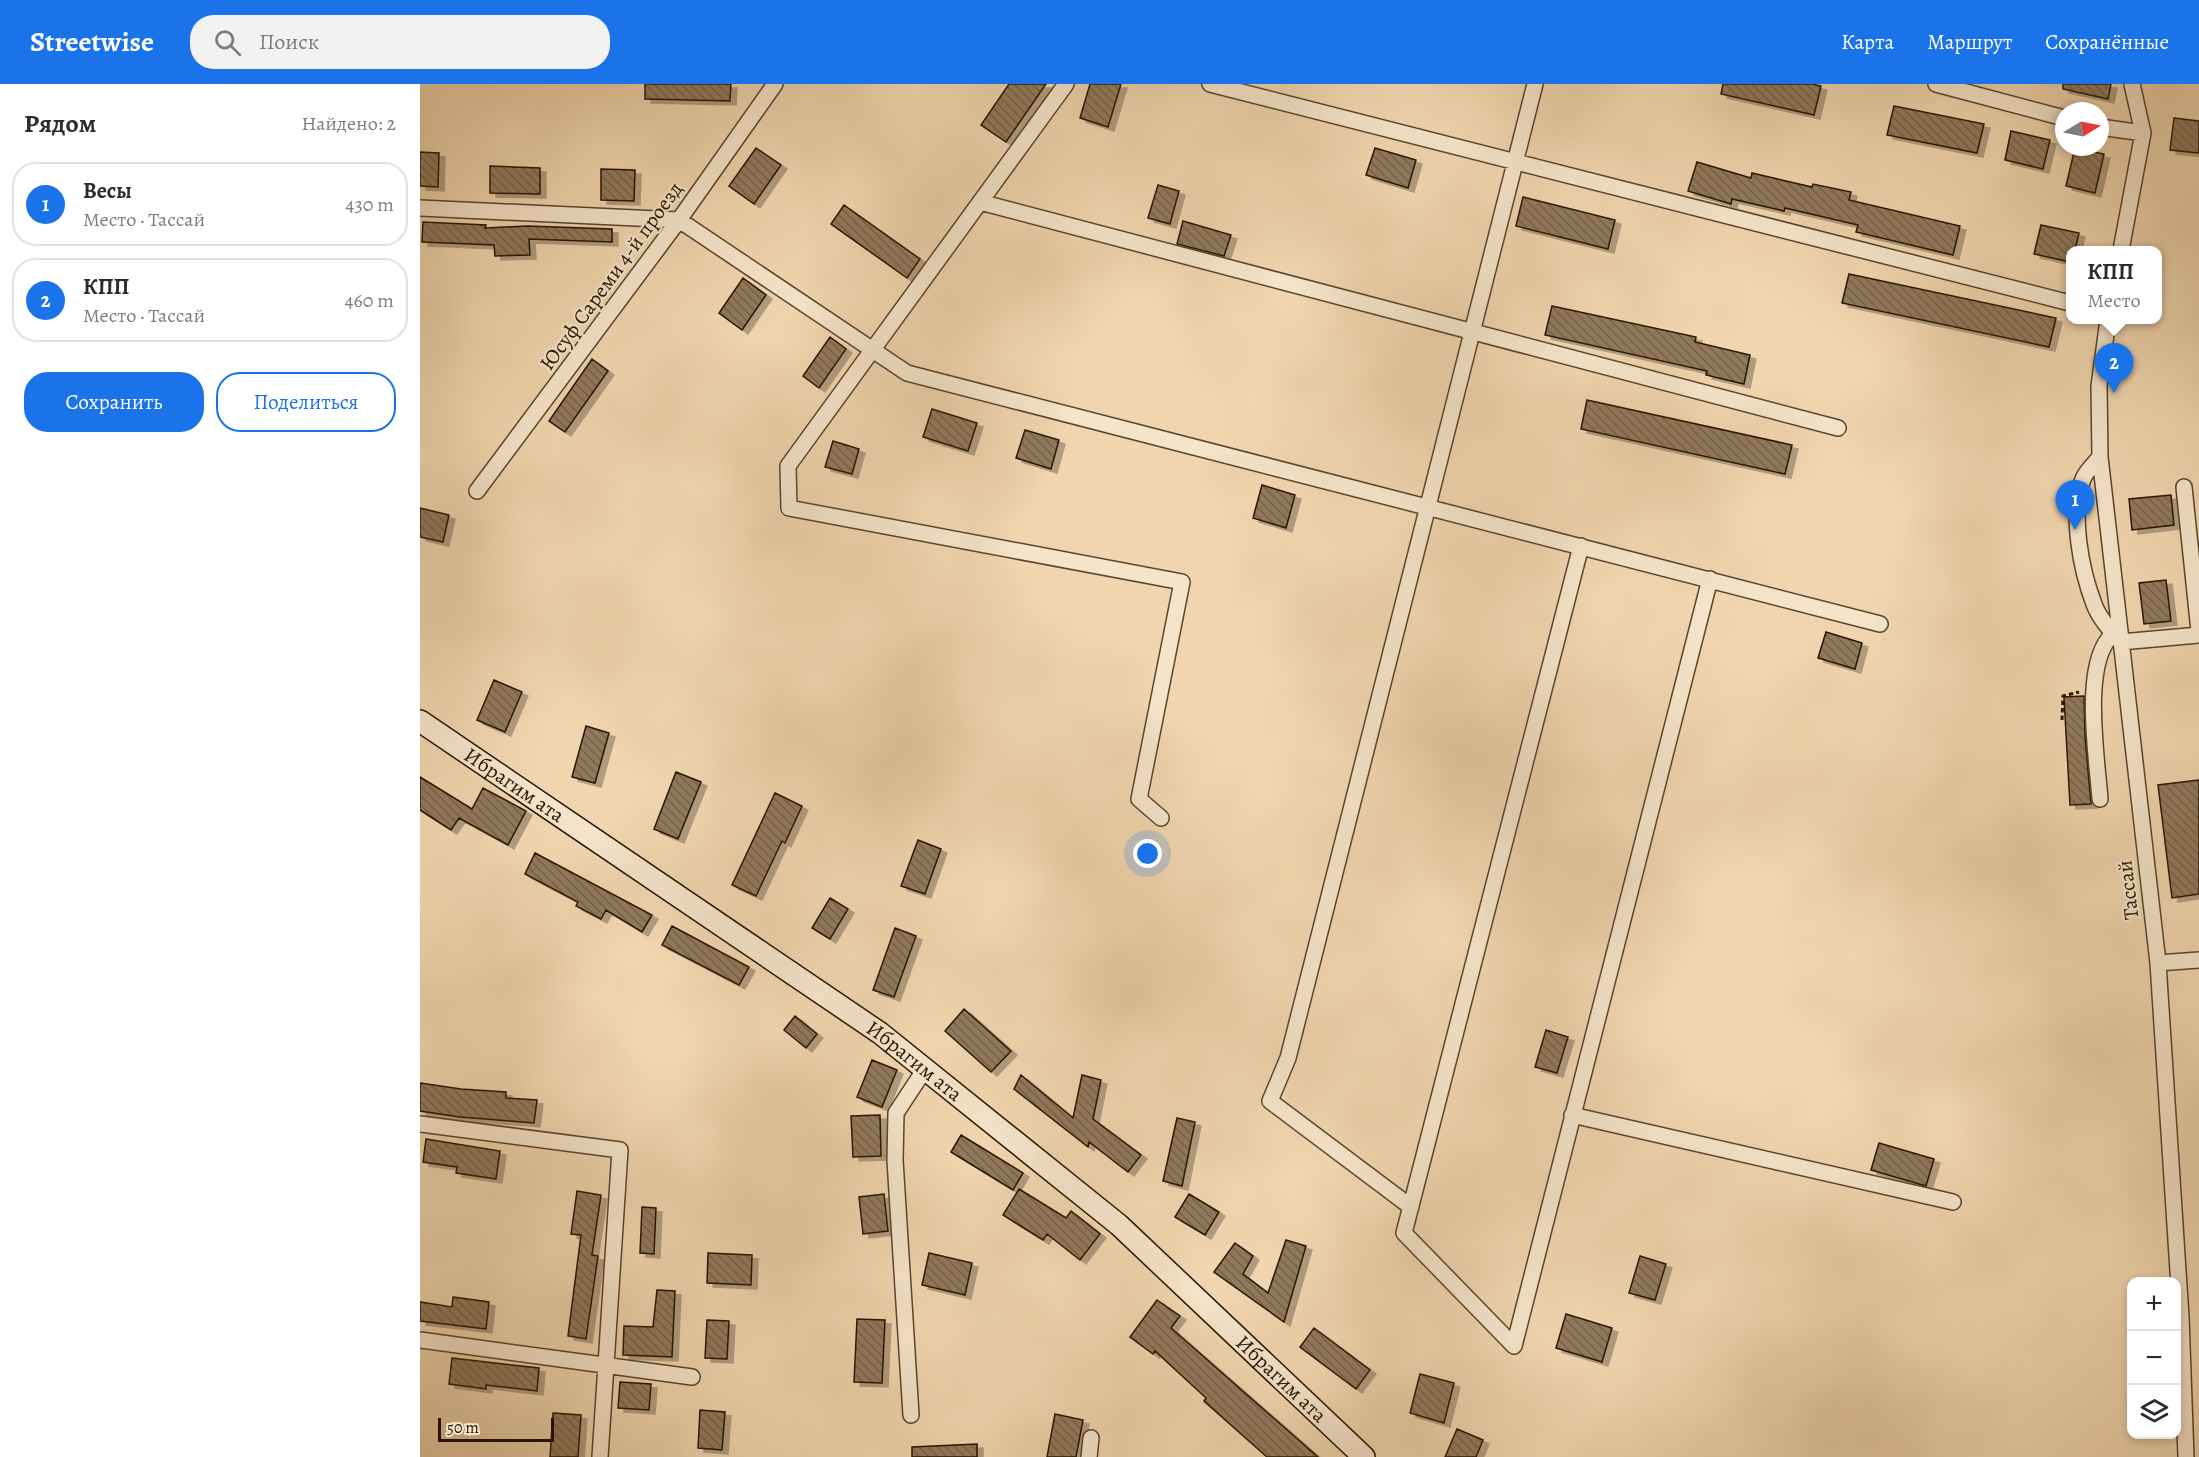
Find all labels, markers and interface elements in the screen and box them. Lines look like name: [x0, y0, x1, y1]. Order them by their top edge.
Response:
search box: [190, 15, 610, 69]
text: Streetwise: [30, 23, 154, 61]
icon: search: [211, 26, 244, 59]
text: Поиск: [259, 27, 319, 57]
text: Карта: [1841, 28, 1894, 56]
text: Маршрут: [1927, 28, 2012, 56]
text: Сохранённые: [2045, 28, 2169, 56]
north arrow: [2055, 102, 2109, 156]
text: Рядом: [24, 106, 96, 141]
text: Найдено: 2: [301, 110, 396, 137]
text: Весы: [83, 176, 132, 206]
street label: Юсуф Сареми 4-й проезд: [533, 176, 689, 376]
text: 1: [42, 191, 49, 218]
text: 430 m: [345, 191, 394, 218]
text: Место · Тассай: [83, 206, 205, 233]
popup: [2066, 246, 2162, 324]
text: КПП: [2087, 257, 2134, 287]
text: КПП: [83, 272, 129, 302]
text: 2: [41, 287, 50, 314]
text: 460 m: [344, 287, 394, 314]
text: Место: [2087, 287, 2141, 314]
text: Место · Тассай: [83, 302, 205, 329]
pin: 2: [2094, 344, 2134, 393]
button: Сохранить: [24, 372, 204, 432]
button: Поделиться: [216, 372, 396, 432]
pin: 1: [2056, 480, 2094, 530]
street label: Ибрагим ата: [459, 741, 570, 829]
your location: [1133, 839, 1162, 868]
street label: Тассай: [2110, 859, 2146, 921]
street label: Ибрагим ата: [861, 1014, 969, 1108]
map controls: [2127, 1277, 2181, 1439]
button: +: [2127, 1277, 2181, 1331]
street label: Ибрагим ата: [1230, 1329, 1333, 1429]
button: −: [2127, 1331, 2181, 1385]
button: layers: [2127, 1385, 2181, 1439]
scale bar: [438, 1415, 554, 1442]
text: 50 m: [447, 1417, 479, 1439]

